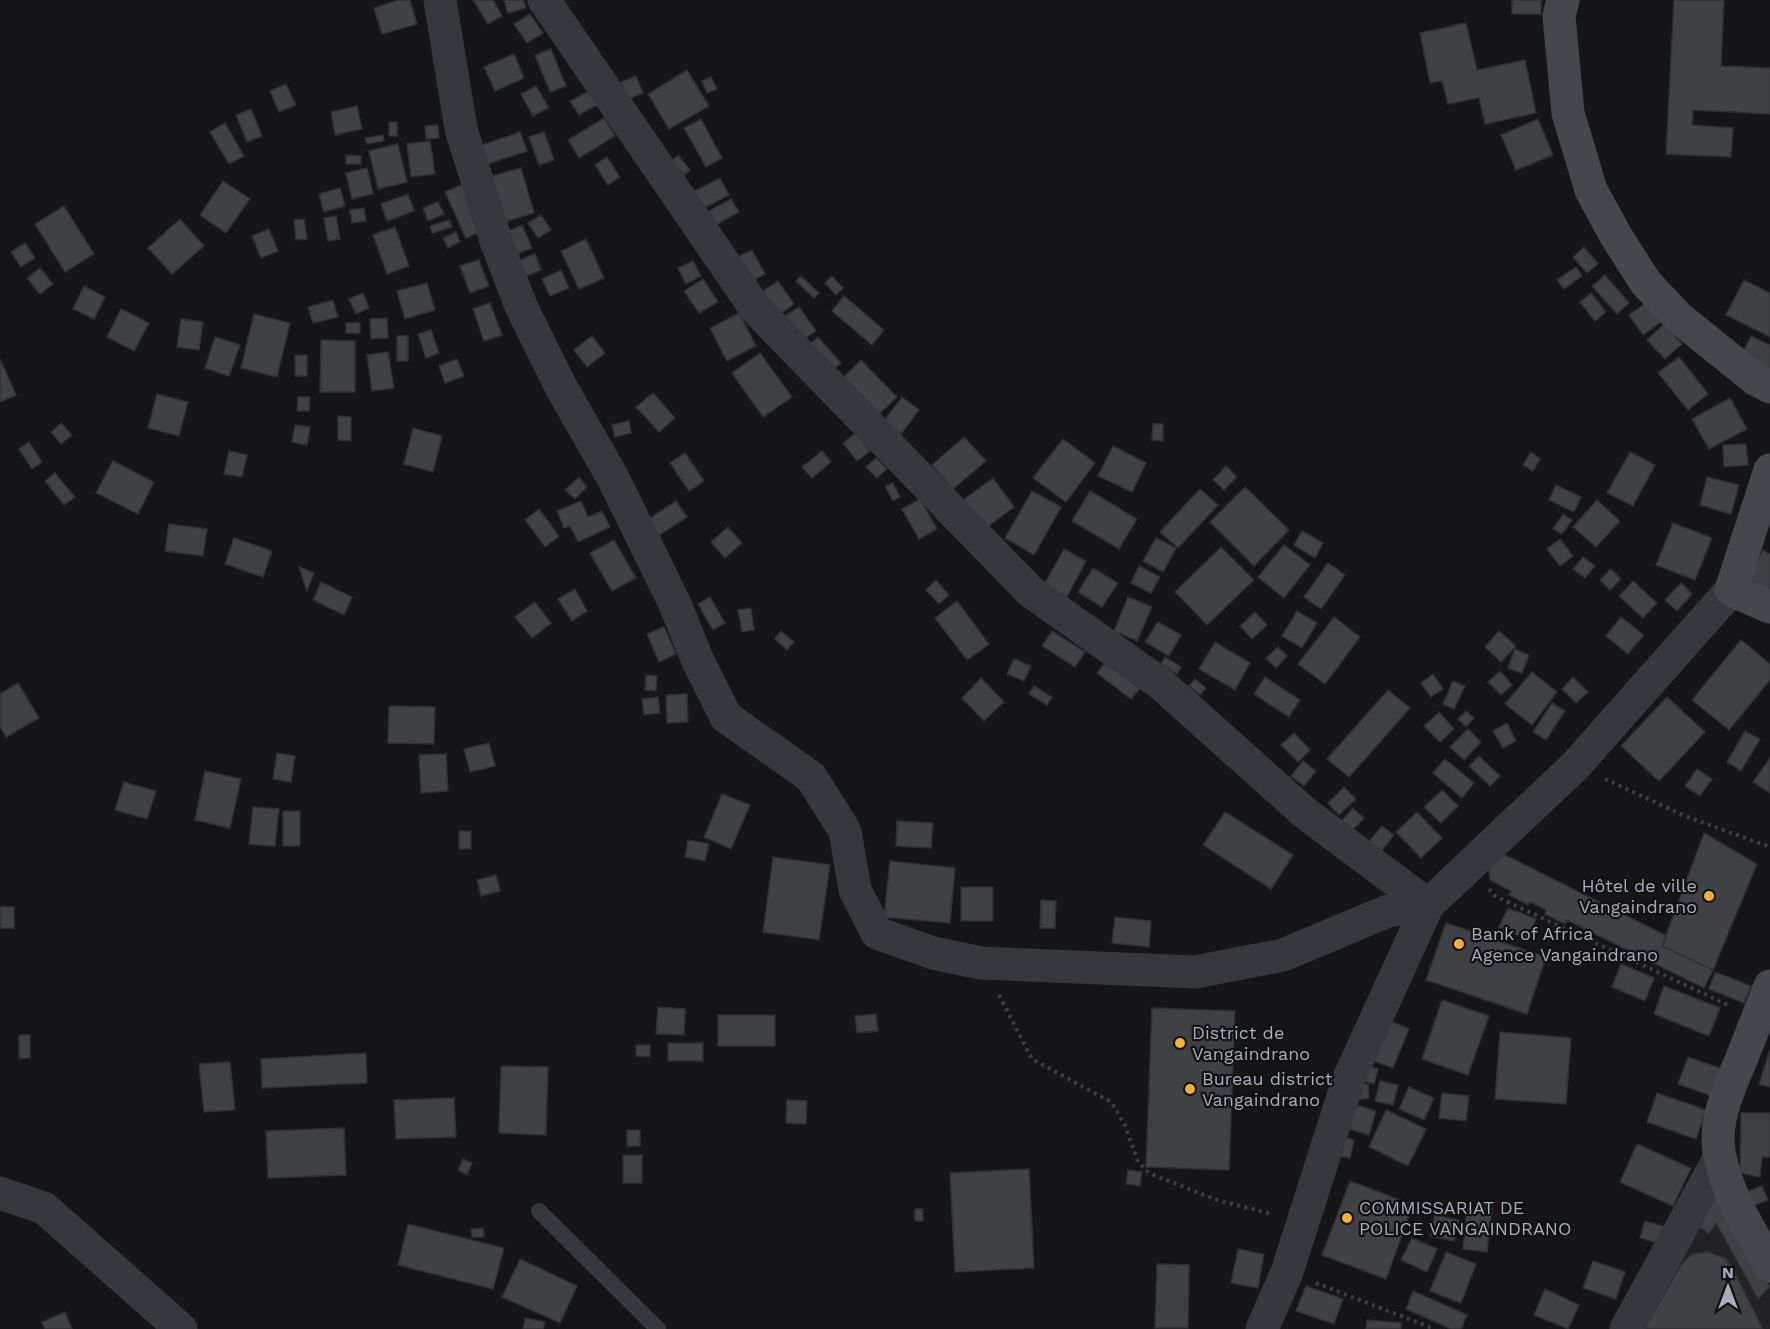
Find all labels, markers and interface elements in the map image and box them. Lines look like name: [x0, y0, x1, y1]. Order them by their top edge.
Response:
place label: Hôtel de ville Vangaindrano: [1579, 875, 1697, 917]
marker: Hôtel de ville Vangaindrano: [1702, 889, 1716, 903]
place label: Bank of Africa Agence Vangaindrano: [1471, 923, 1658, 965]
marker: Bank of Africa Agence Vangaindrano: [1452, 937, 1466, 951]
place label: District de Vangaindrano: [1192, 1022, 1310, 1064]
marker: District de Vangaindrano: [1173, 1036, 1187, 1050]
place label: Bureau district Vangaindrano: [1202, 1068, 1333, 1110]
marker: Bureau district Vangaindrano: [1183, 1082, 1197, 1096]
place label: COMMISSARIAT DE POLICE VANGAINDRANO: [1359, 1197, 1572, 1239]
marker: COMMISSARIAT DE POLICE VANGAINDRANO: [1340, 1211, 1354, 1225]
north arrow: [1698, 1257, 1758, 1317]
text: N: [1722, 1263, 1734, 1282]

